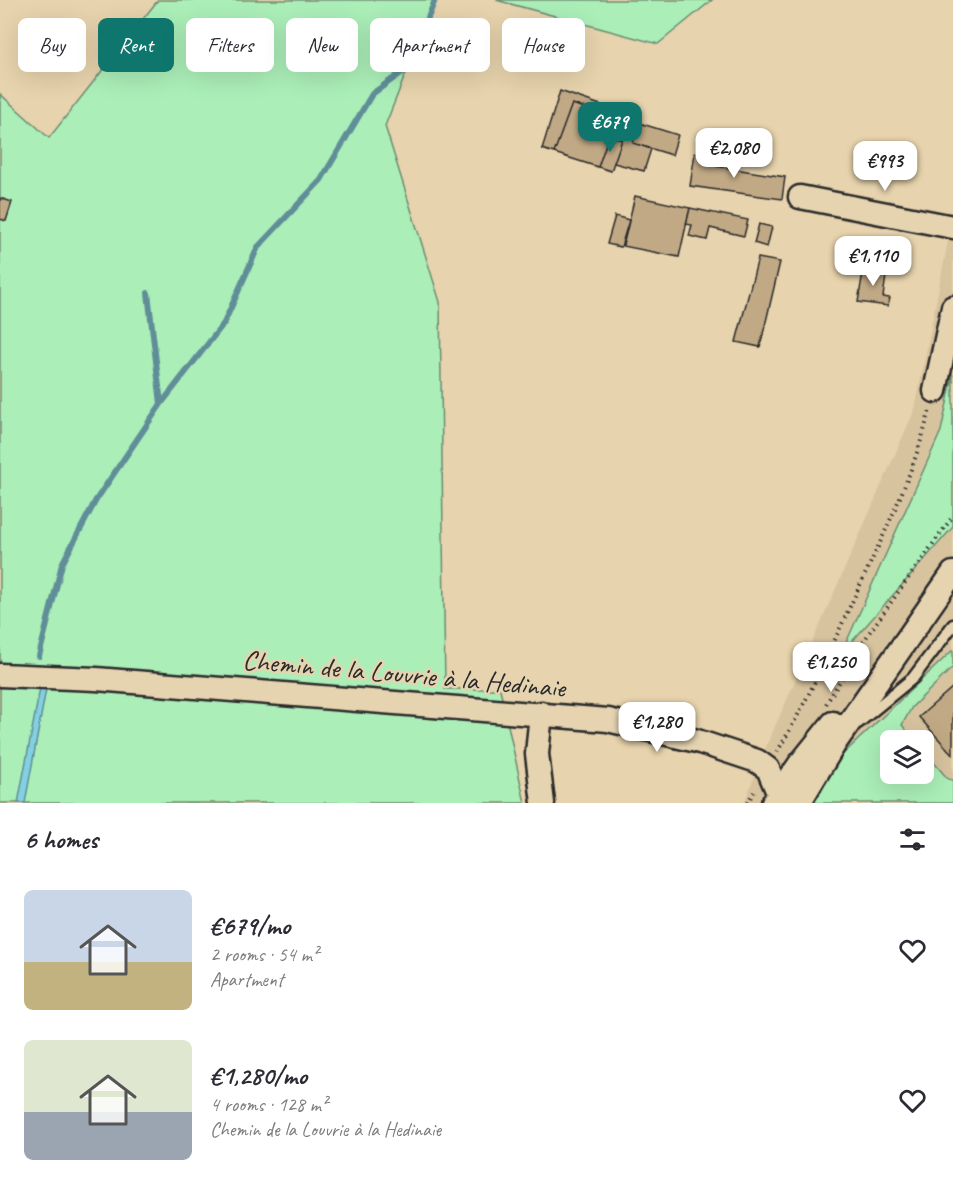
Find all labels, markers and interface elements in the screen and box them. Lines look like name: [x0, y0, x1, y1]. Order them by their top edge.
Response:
chip: Buy: [18, 18, 86, 72]
chip: Rent: [98, 18, 174, 72]
chip: Filters: [186, 18, 274, 72]
chip: New: [286, 18, 358, 72]
chip: Apartment: [370, 18, 490, 72]
chip: House: [502, 18, 585, 72]
pin: €679: [574, 102, 646, 153]
text: €679: [592, 109, 628, 134]
pin: €2,080: [685, 128, 783, 179]
text: €2,080: [710, 135, 758, 160]
pin: €993: [849, 141, 921, 192]
text: €993: [867, 148, 903, 173]
pin: €1,110: [824, 236, 922, 287]
text: €1,110: [849, 243, 897, 268]
street label: Chemin de la Louvrie à la Hedinaie: [241, 642, 568, 705]
pin: €1,250: [782, 642, 880, 693]
text: €1,250: [807, 649, 855, 674]
pin: €1,280: [608, 702, 706, 753]
text: €1,280: [633, 709, 681, 734]
map controls: [880, 730, 934, 784]
button: layers: [880, 730, 934, 784]
text: 6 homes: [24, 823, 98, 856]
icon: filters: [896, 823, 929, 856]
text: €679/mo: [210, 909, 290, 942]
icon: home: [72, 914, 144, 986]
icon: heart: [896, 934, 929, 967]
text: 2 rooms · 54 m²: [210, 942, 318, 967]
text: Apartment: [210, 967, 283, 992]
text: €1,280/mo: [210, 1059, 307, 1092]
icon: home: [72, 1064, 144, 1136]
icon: heart: [896, 1084, 929, 1117]
text: 4 rooms · 128 m²: [210, 1092, 327, 1117]
text: Chemin de la Louvrie à la Hedinaie: [210, 1117, 441, 1142]

